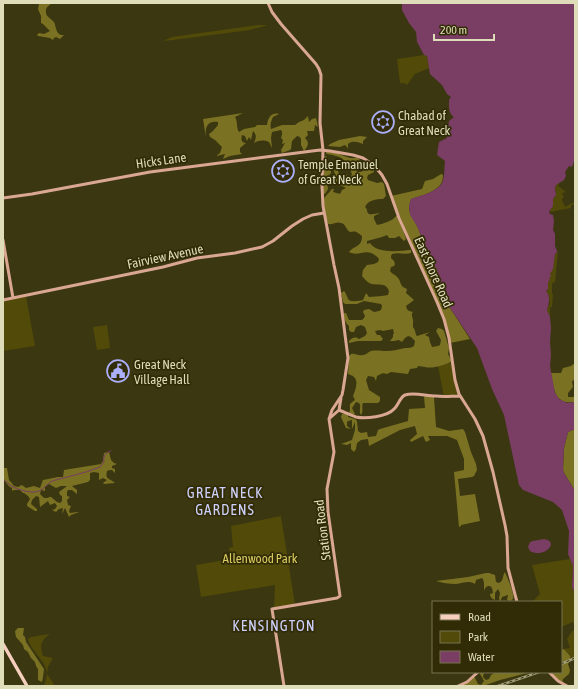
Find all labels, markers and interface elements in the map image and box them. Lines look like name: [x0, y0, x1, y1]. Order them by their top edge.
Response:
scale bar: [434, 16, 494, 42]
text: 200 m: [440, 23, 467, 37]
place label: Chabad of Great Neck: [398, 108, 451, 138]
synagogue icon: Chabad of Great Neck: [370, 109, 396, 135]
street label: Hicks Lane: [135, 150, 187, 171]
place label: Temple Emanuel of Great Neck: [298, 157, 379, 187]
synagogue icon: Temple Emanuel of Great Neck: [270, 158, 296, 184]
street label: East Shore Road: [411, 234, 456, 310]
street label: Fairview Avenue: [126, 241, 205, 272]
place label: Great Neck Village Hall: [134, 357, 190, 387]
public building icon: Great Neck Village Hall: [105, 358, 131, 384]
district label: GREAT NECK GARDENS: [187, 484, 263, 518]
street label: Station Road: [311, 499, 334, 561]
park label: Allenwood Park: [223, 551, 298, 566]
legend: [432, 601, 562, 673]
text: Road: [468, 610, 491, 624]
district label: KENSINGTON: [232, 617, 316, 634]
text: Park: [468, 630, 489, 644]
text: Water: [468, 650, 495, 664]

